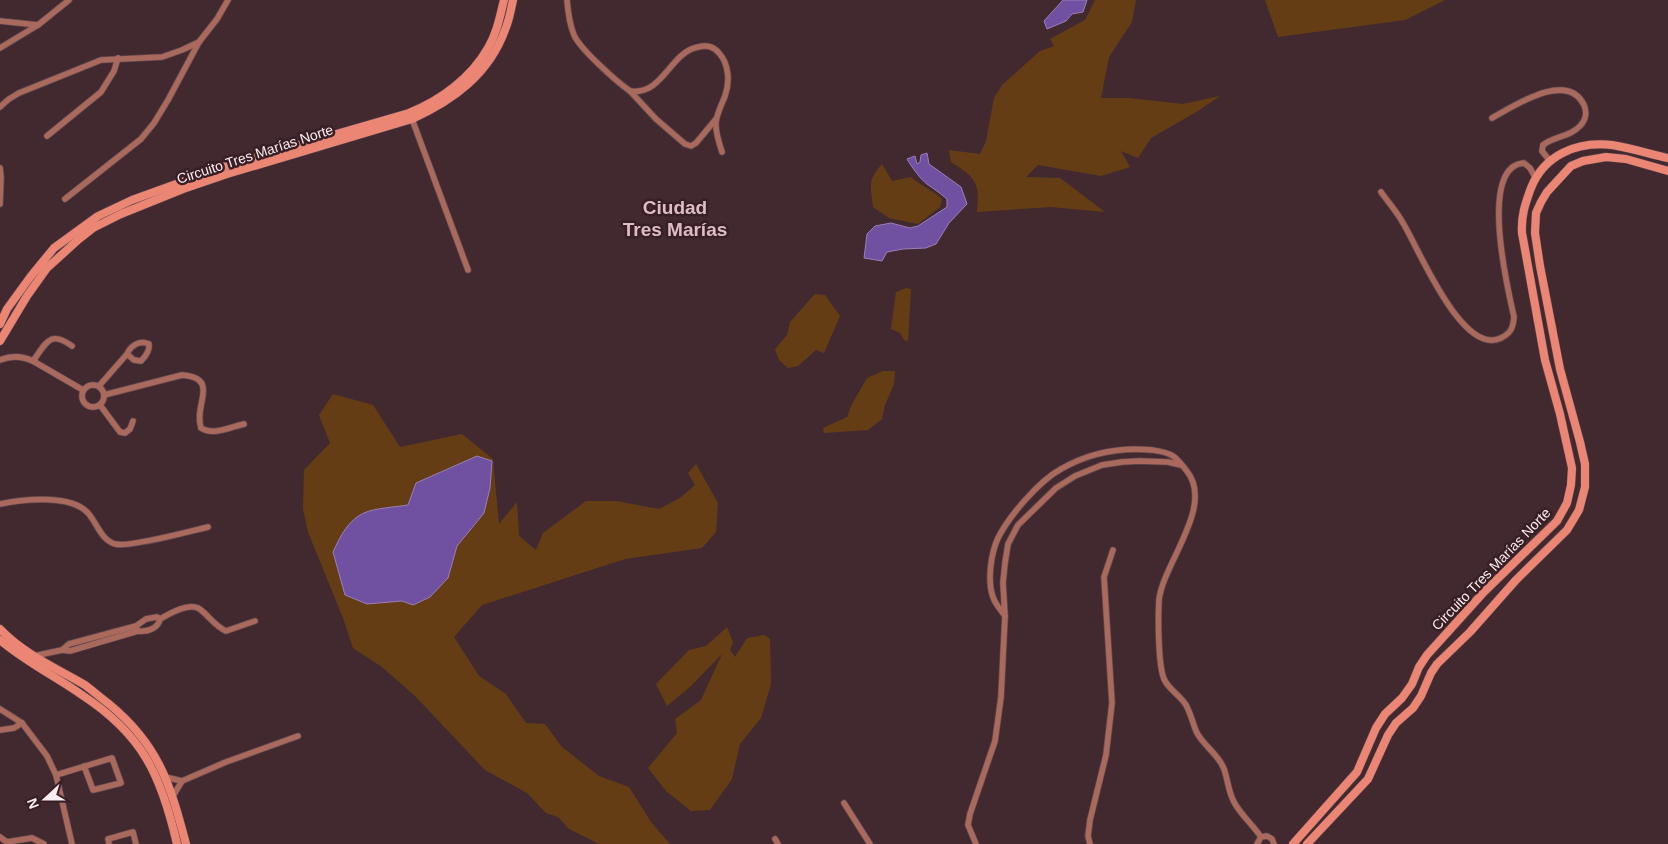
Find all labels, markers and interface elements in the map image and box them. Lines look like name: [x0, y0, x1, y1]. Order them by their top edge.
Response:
street label: Circuito Tres Marías Norte: [175, 121, 335, 187]
district label: Ciudad Tres Marías: [623, 197, 727, 240]
street label: Circuito Tres Marías Norte: [1429, 505, 1554, 633]
north arrow: [20, 774, 70, 824]
text: N: [24, 796, 42, 811]

